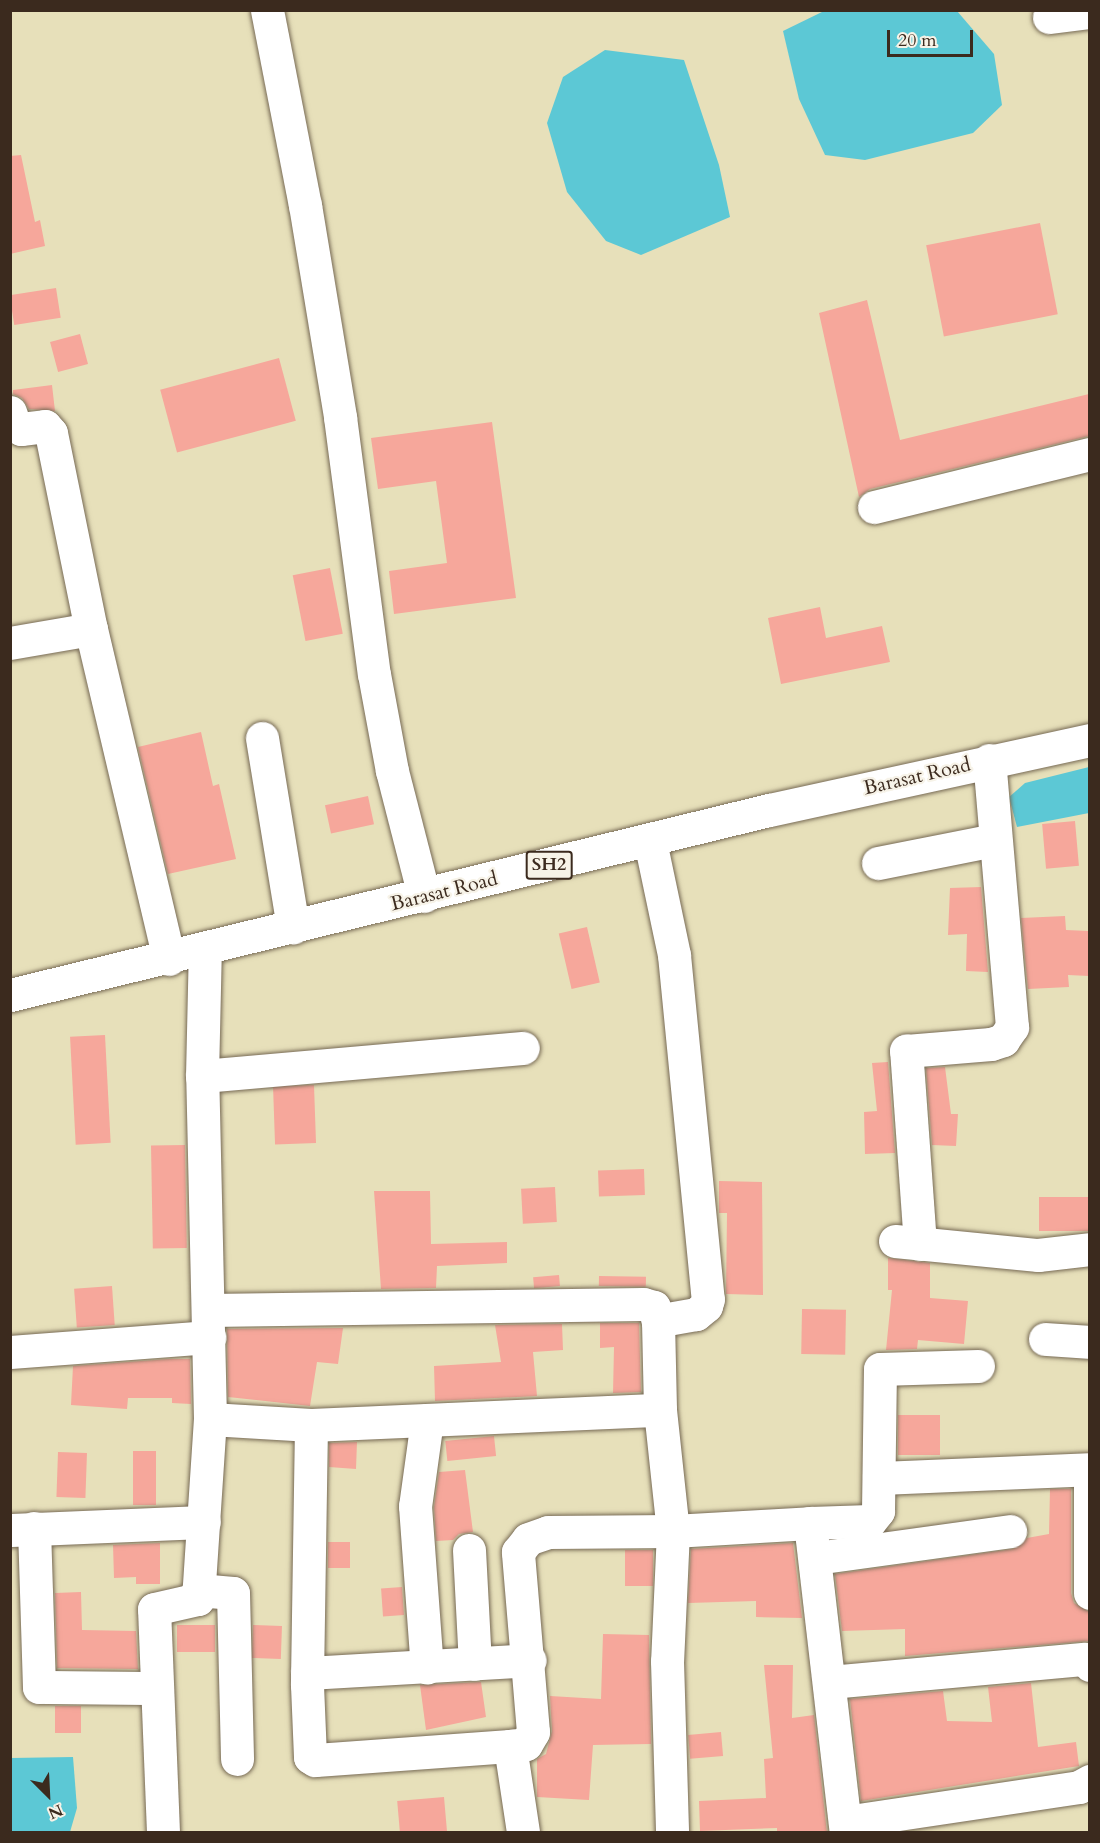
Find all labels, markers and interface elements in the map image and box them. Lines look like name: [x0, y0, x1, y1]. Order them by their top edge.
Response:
scale bar: [890, 18, 976, 56]
text: 20 m: [898, 28, 937, 53]
street label: Barasat Road: [861, 752, 973, 800]
road number: SH2: [525, 850, 573, 880]
street label: Barasat Road: [388, 866, 500, 916]
north arrow: [18, 1765, 78, 1825]
text: N: [45, 1799, 66, 1824]

